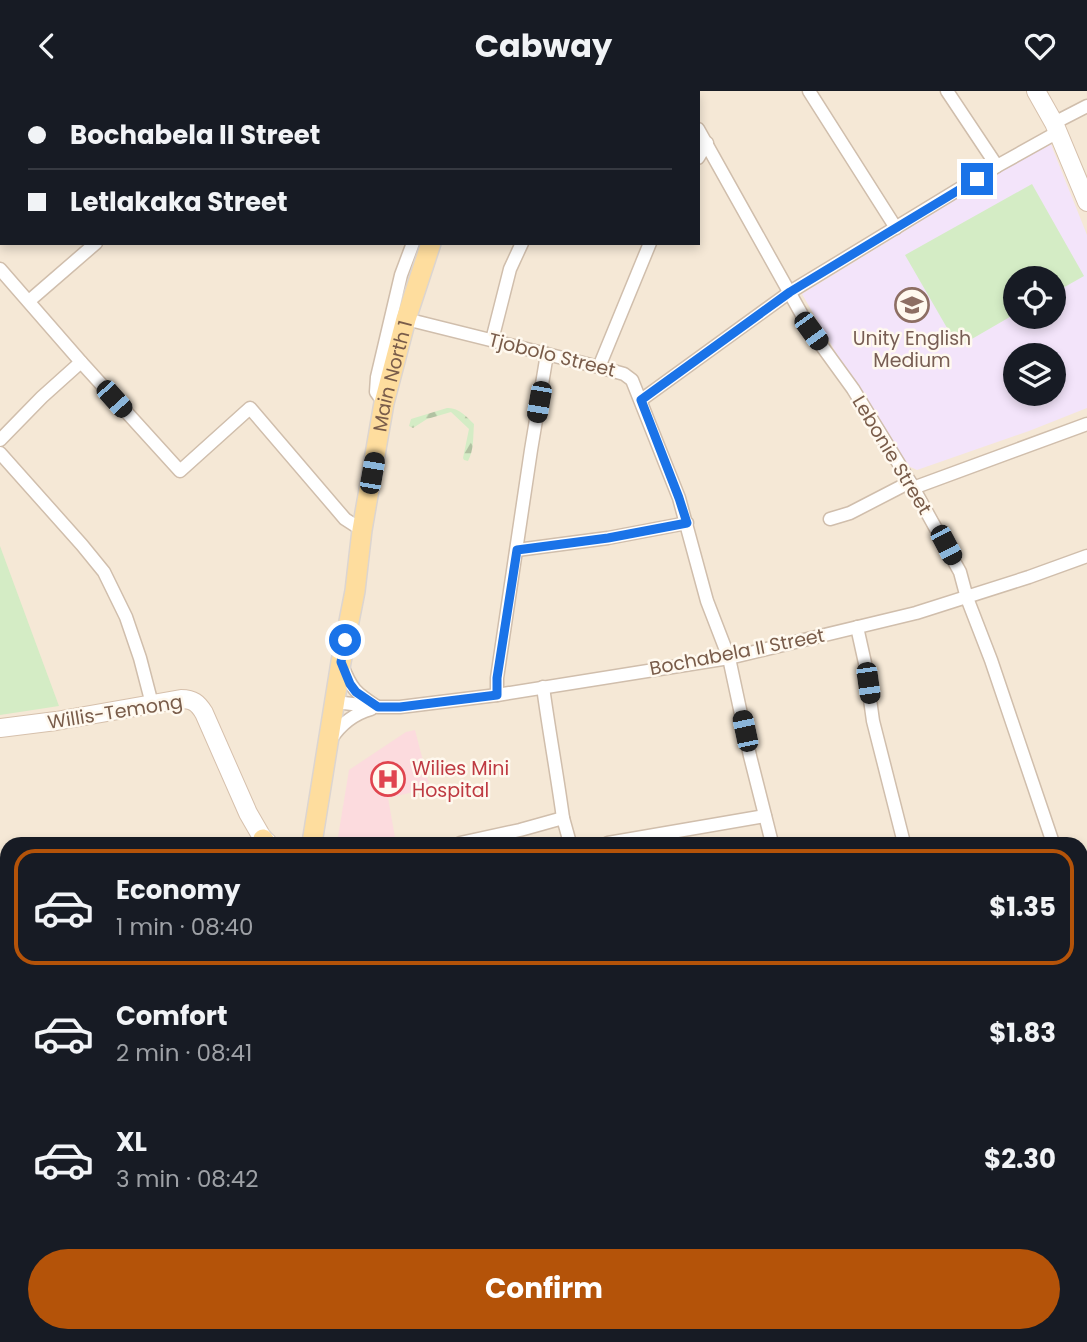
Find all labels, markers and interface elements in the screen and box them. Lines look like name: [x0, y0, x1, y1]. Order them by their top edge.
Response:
text: Cabway: [475, 23, 612, 68]
icon: back: [28, 27, 66, 65]
icon: heart: [1021, 27, 1059, 65]
text: Bochabela II Street: [70, 117, 320, 153]
route end: [961, 163, 993, 195]
text: Letlakaka Street: [70, 184, 288, 220]
map controls: [1003, 266, 1066, 406]
button: locate: [1003, 266, 1066, 329]
school or university icon: Unity English Medium: [893, 286, 931, 324]
car: [791, 308, 832, 354]
street label: Main North 1: [366, 317, 419, 434]
place label: Unity English Medium: [853, 325, 971, 374]
street label: Tjobolo Street: [486, 326, 618, 384]
button: layers: [1003, 343, 1066, 406]
car: [93, 376, 136, 422]
car: [526, 379, 553, 425]
street label: Lebonie Street: [846, 390, 938, 520]
car: [359, 450, 386, 496]
car: [927, 522, 966, 568]
street label: Bochabela II Street: [647, 622, 827, 682]
route start: [329, 624, 361, 656]
car: [855, 661, 882, 705]
street label: Willis-Temong: [46, 688, 184, 736]
car: [731, 708, 760, 754]
place label: Wilies Mini Hospital: [412, 755, 509, 804]
hospital icon: Wilies Mini Hospital: [369, 760, 407, 798]
text: Economy: [116, 872, 240, 908]
icon: car: [32, 876, 95, 939]
text: $1.35: [989, 889, 1056, 925]
text: 1 min · 08:40: [116, 911, 254, 943]
text: Comfort: [116, 998, 228, 1034]
icon: car: [32, 1002, 95, 1065]
text: $1.83: [989, 1015, 1056, 1051]
text: 2 min · 08:41: [116, 1037, 252, 1069]
text: XL: [116, 1124, 147, 1160]
icon: car: [32, 1128, 95, 1191]
text: $2.30: [984, 1141, 1056, 1177]
text: 3 min · 08:42: [116, 1163, 258, 1195]
button: Confirm: [28, 1249, 1060, 1329]

